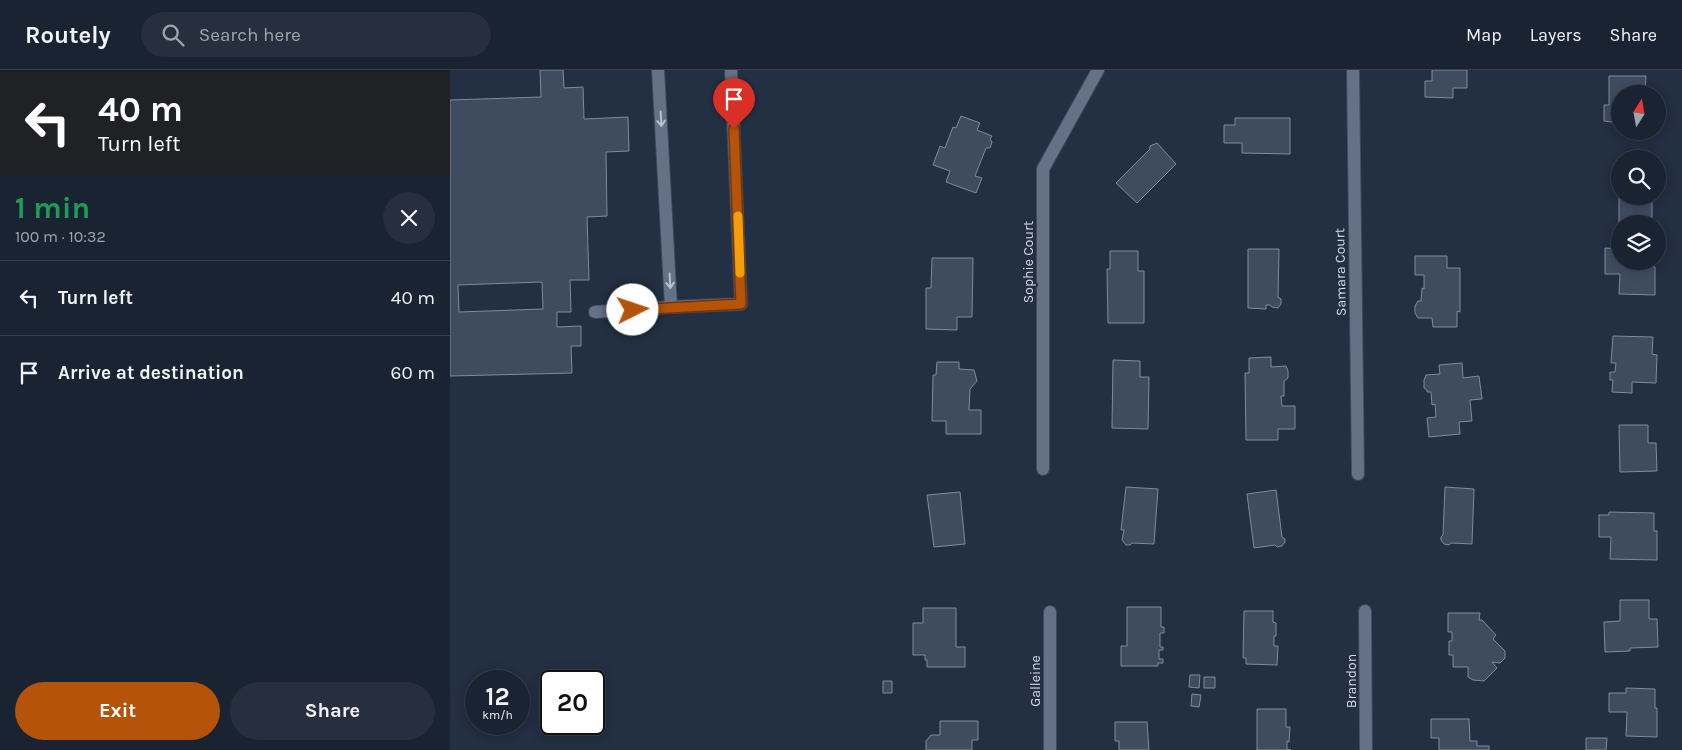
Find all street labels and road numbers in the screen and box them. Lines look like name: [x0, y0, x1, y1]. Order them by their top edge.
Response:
street label: Sophie Court: [1020, 221, 1037, 303]
street label: Samara Court: [1331, 228, 1350, 316]
street label: Brandon: [1343, 654, 1360, 708]
street label: Galleine: [1027, 655, 1044, 707]

